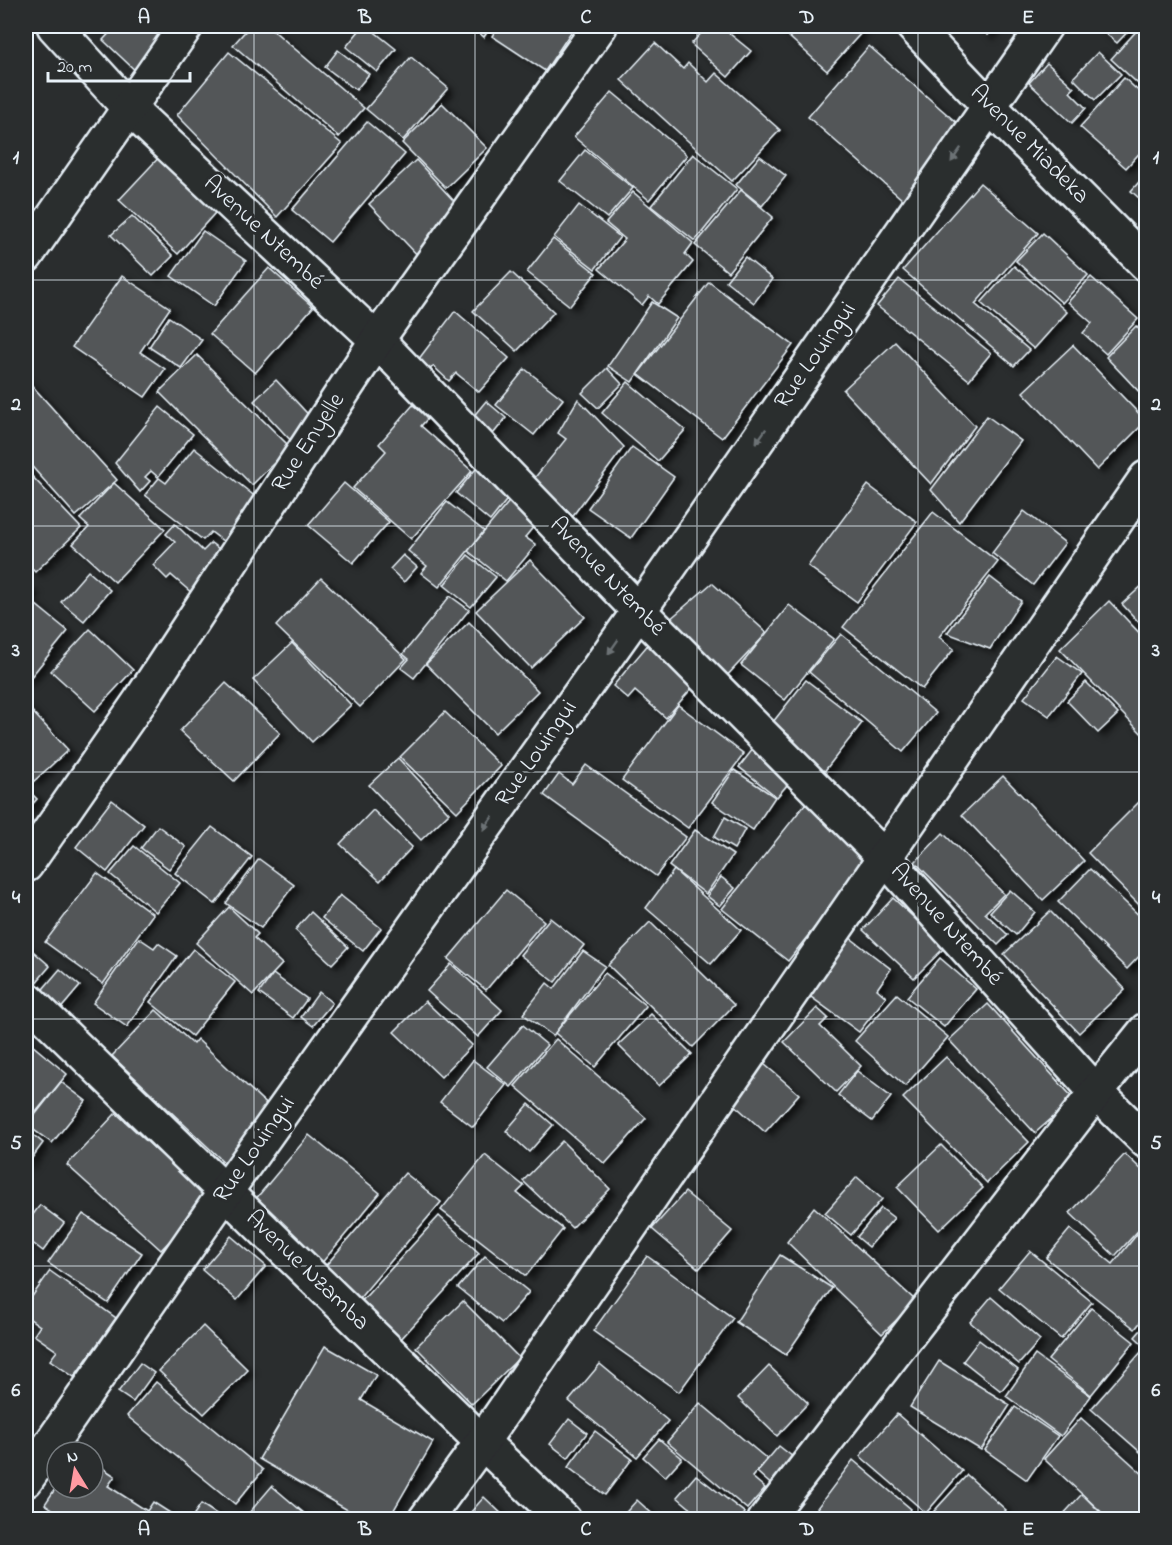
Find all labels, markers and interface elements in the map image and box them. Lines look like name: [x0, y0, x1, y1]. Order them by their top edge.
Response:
text: A: [138, 4, 150, 33]
text: B: [357, 4, 372, 33]
text: C: [581, 4, 592, 33]
text: D: [799, 4, 814, 33]
text: E: [1022, 4, 1034, 33]
scale bar: [48, 45, 190, 83]
text: 20 m: [57, 55, 92, 81]
street label: Avenue Miadeka: [961, 77, 1097, 213]
text: 1: [13, 144, 20, 173]
text: 1: [1153, 144, 1160, 173]
one-way arrow: [950, 147, 962, 163]
street label: Avenue Ntembé: [194, 167, 332, 299]
street label: Rue Louingui: [766, 295, 866, 417]
street label: Rue Enyelle: [264, 386, 355, 500]
text: 2: [10, 391, 21, 420]
text: 2: [1150, 391, 1161, 420]
one-way arrow: [755, 427, 767, 443]
street label: Avenue Ntembé: [541, 509, 674, 645]
text: 3: [11, 637, 20, 666]
text: 3: [1151, 637, 1160, 666]
one-way arrow: [607, 639, 619, 655]
street label: Rue Louingui: [487, 693, 587, 815]
one-way arrow: [482, 815, 494, 831]
street label: Avenue Ntembé: [881, 856, 1011, 994]
text: 4: [12, 884, 21, 913]
text: 4: [1152, 884, 1161, 913]
street label: Rue Louingui: [205, 1089, 305, 1211]
text: 5: [10, 1130, 22, 1159]
text: 5: [1150, 1130, 1162, 1159]
street label: Avenue Nzamba: [237, 1202, 377, 1340]
text: 6: [12, 1377, 21, 1406]
text: 6: [1152, 1377, 1161, 1406]
north arrow: [45, 1440, 105, 1500]
text: N: [65, 1444, 80, 1470]
text: A: [138, 1516, 150, 1545]
text: B: [357, 1516, 372, 1545]
text: C: [581, 1516, 592, 1545]
text: D: [799, 1516, 814, 1545]
text: E: [1022, 1516, 1034, 1545]

